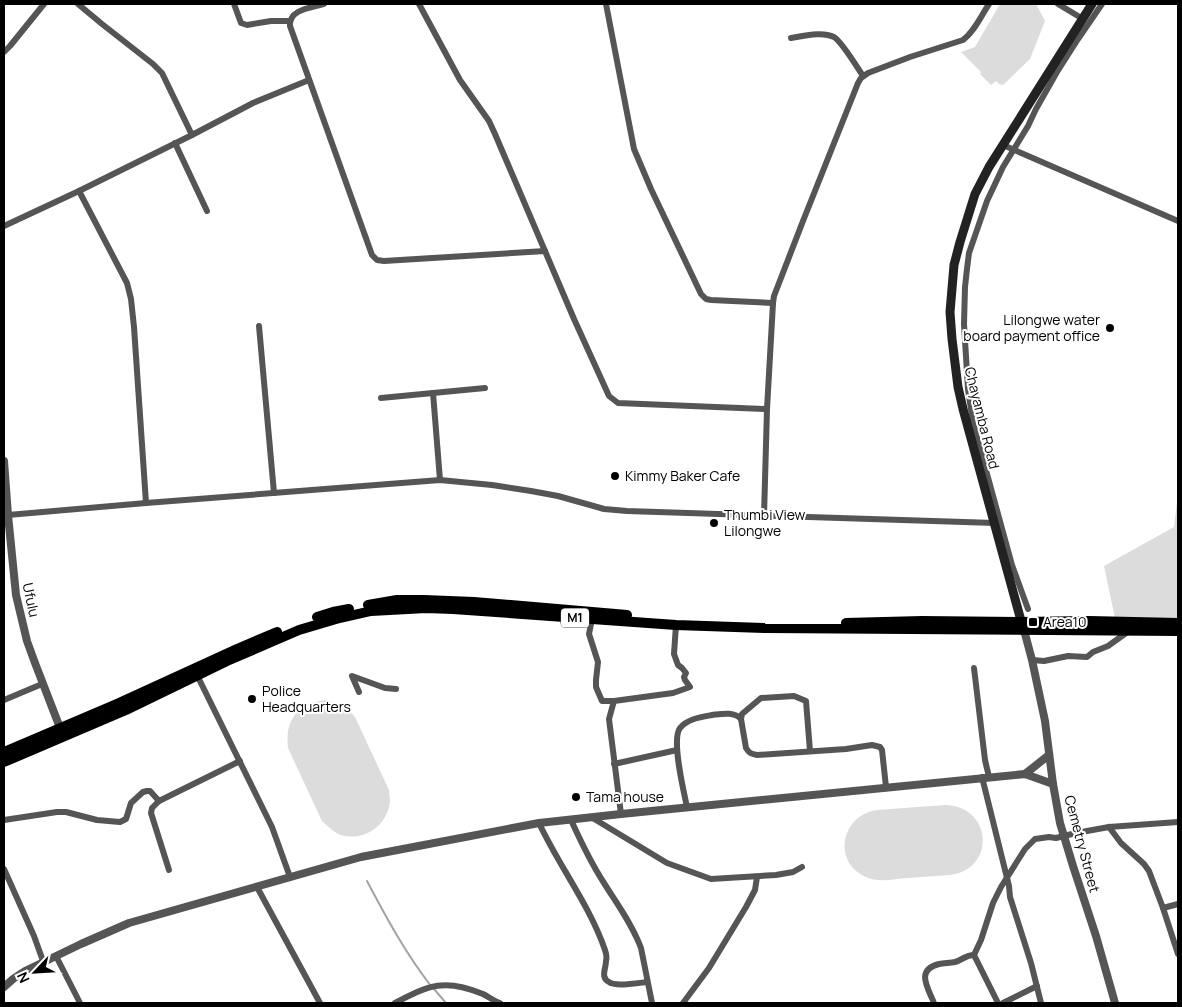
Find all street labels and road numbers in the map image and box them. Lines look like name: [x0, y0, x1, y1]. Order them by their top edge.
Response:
street label: Chayamba Road: [961, 365, 1004, 471]
street label: Ufulu: [19, 581, 44, 619]
road number: M1: [561, 608, 589, 628]
street label: Cemetry Street: [1060, 793, 1105, 895]

